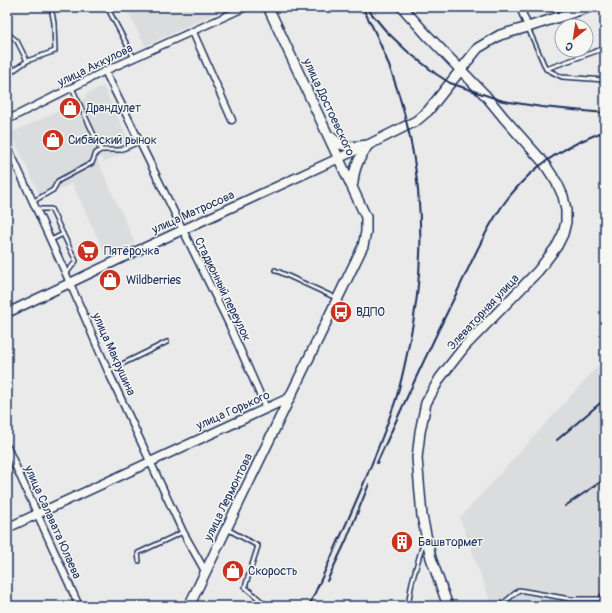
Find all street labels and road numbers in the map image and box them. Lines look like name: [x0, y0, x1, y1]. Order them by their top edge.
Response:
street label: улица Аккулова: [54, 41, 136, 91]
street label: улица Достоевского: [299, 55, 358, 159]
street label: улица Матросова: [149, 187, 237, 238]
street label: Стадионный переулок: [191, 235, 254, 344]
street label: Элеваторная улица: [444, 271, 523, 354]
street label: улица Макрушина: [88, 310, 139, 398]
street label: улица Горького: [193, 387, 273, 434]
street label: улица Лермонтова: [200, 451, 256, 544]
street label: улица Салавата Юлаева: [20, 462, 85, 582]

